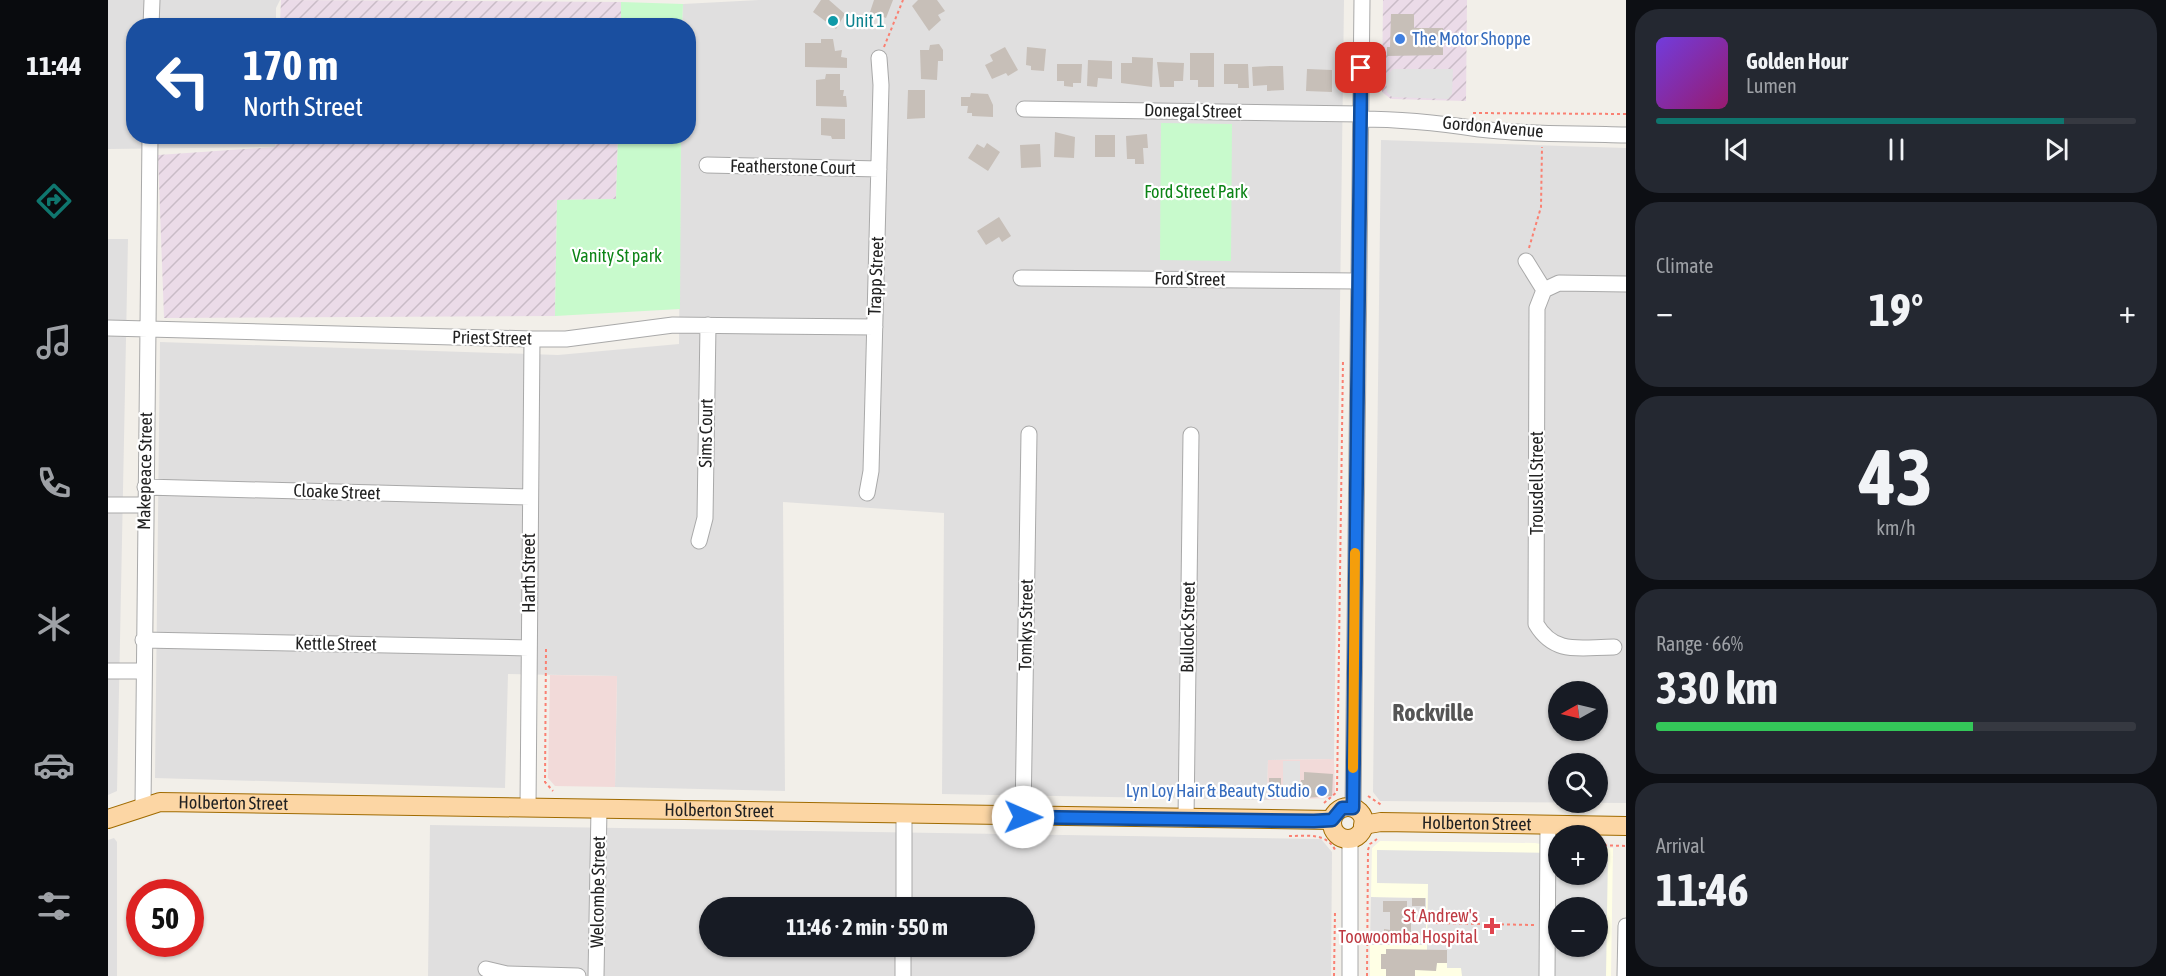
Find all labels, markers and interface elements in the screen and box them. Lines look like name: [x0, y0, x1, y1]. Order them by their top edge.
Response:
place label: Unit 1: [845, 10, 885, 31]
marker: Unit 1: [826, 14, 840, 28]
place label: The Motor Shoppe: [1412, 28, 1531, 49]
marker: The Motor Shoppe: [1393, 32, 1407, 46]
text: 170 m: [243, 41, 338, 89]
icon: left: [144, 42, 222, 120]
pin: [1335, 42, 1386, 93]
text: Golden Hour: [1746, 48, 1848, 74]
text: 11:44: [26, 50, 82, 81]
icon: arrive: [1344, 51, 1377, 84]
text: Lumen: [1746, 74, 1797, 97]
text: North Street: [243, 91, 363, 122]
street label: Donegal Street: [1144, 99, 1242, 122]
street label: Gordon Avenue: [1442, 112, 1544, 141]
icon: previous: [1720, 133, 1753, 166]
icon: pause: [1880, 133, 1913, 166]
icon: next: [2040, 133, 2073, 166]
street label: Featherstone Court: [730, 155, 856, 178]
icon: directions: [33, 180, 75, 222]
park label: Ford Street Park: [1144, 181, 1248, 202]
street label: Trapp Street: [864, 236, 887, 316]
park label: Vanity St park: [572, 245, 662, 266]
text: Climate: [1656, 254, 1713, 277]
street label: Ford Street: [1154, 267, 1226, 290]
text: 19°: [1869, 284, 1923, 336]
text: −: [1656, 292, 1673, 330]
text: +: [2119, 292, 2136, 330]
icon: music: [33, 321, 75, 363]
street label: Priest Street: [452, 326, 532, 349]
street label: Sims Court: [694, 398, 717, 468]
street label: Makepeace Street: [133, 412, 156, 530]
street label: Trousdell Street: [1526, 431, 1547, 535]
text: 43: [1859, 432, 1933, 522]
icon: phone: [33, 462, 75, 504]
street label: Cloake Street: [293, 479, 381, 504]
text: km/h: [1876, 516, 1916, 539]
street label: Harth Street: [518, 533, 539, 613]
street label: Tomkys Street: [1014, 579, 1037, 671]
street label: Bullock Street: [1176, 581, 1199, 673]
icon: climate: [33, 603, 75, 645]
street label: Kettle Street: [295, 632, 377, 655]
text: Range · 66%: [1656, 632, 1743, 655]
text: 330 km: [1656, 662, 1778, 714]
north arrow: [1548, 681, 1608, 741]
map controls: [1548, 681, 1608, 957]
district label: Rockville: [1392, 699, 1474, 726]
icon: car: [33, 744, 75, 786]
button: search: [1548, 753, 1608, 813]
place label: Lyn Loy Hair & Beauty Studio: [1126, 780, 1310, 801]
marker: Lyn Loy Hair & Beauty Studio: [1315, 784, 1329, 798]
position arrow: [991, 785, 1055, 849]
street label: Holberton Street: [178, 791, 288, 814]
street label: Holberton Street: [664, 799, 774, 821]
street label: Holberton Street: [1422, 812, 1532, 834]
button: +: [1548, 825, 1608, 885]
text: Arrival: [1656, 834, 1705, 857]
street label: Welcombe Street: [586, 836, 609, 948]
text: 11:46: [1656, 864, 1749, 916]
speed limit sign: 50: [126, 879, 204, 957]
icon: filters: [33, 885, 75, 927]
button: −: [1548, 897, 1608, 957]
place label: St Andrew's Toowoomba Hospital: [1338, 905, 1478, 947]
text: 11:46 · 2 min · 550 m: [786, 914, 948, 940]
marker: St Andrew's Toowoomba Hospital: [1483, 917, 1501, 935]

